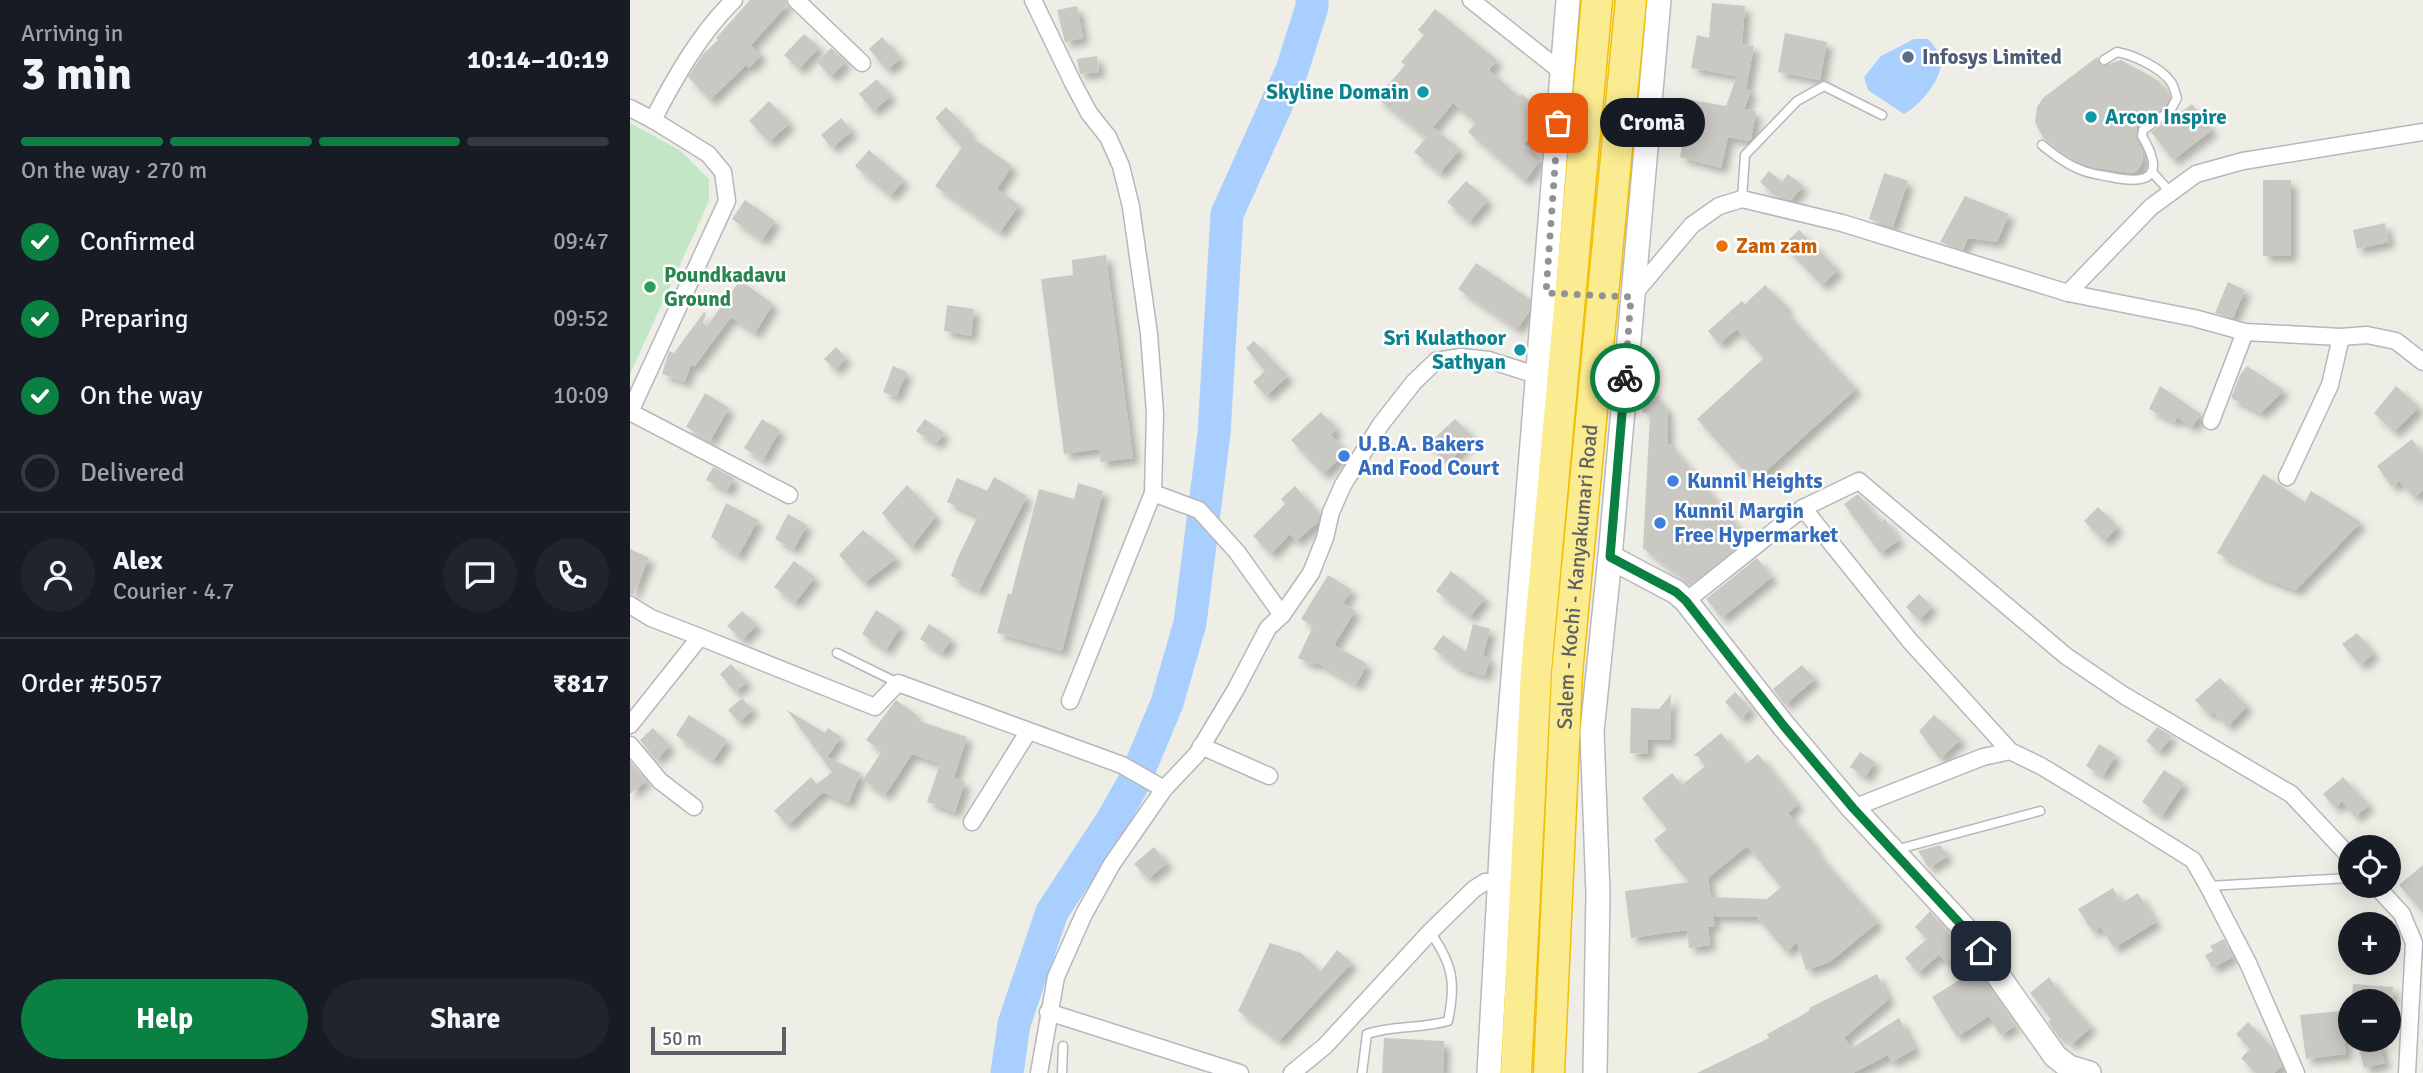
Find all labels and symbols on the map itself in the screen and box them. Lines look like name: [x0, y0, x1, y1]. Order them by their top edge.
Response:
place label: Infosys Limited: [1922, 44, 2062, 70]
marker: Infosys Limited: [1900, 49, 1916, 65]
place label: Skyline Domain: [1266, 79, 1409, 105]
marker: Skyline Domain: [1415, 84, 1431, 100]
pin: [1528, 93, 1588, 153]
callout: Cromā: [1600, 99, 1705, 148]
place label: Arcon Inspire: [2105, 104, 2227, 130]
marker: Arcon Inspire: [2083, 109, 2099, 125]
place label: Zam zam: [1736, 233, 1818, 259]
marker: Zam zam: [1714, 238, 1730, 254]
place label: Poundkadavu Ground: [664, 262, 786, 312]
marker: Poundkadavu Ground: [642, 279, 658, 295]
place label: Sri Kulathoor Sathyan: [1384, 325, 1507, 375]
marker: Sri Kulathoor Sathyan: [1512, 342, 1528, 358]
courier: [1590, 343, 1660, 413]
street label: Salem - Kochi - Kanyakumari Road: [1551, 423, 1604, 730]
place label: U.B.A. Bakers And Food Court: [1358, 431, 1499, 481]
marker: U.B.A. Bakers And Food Court: [1336, 448, 1352, 464]
place label: Kunnil Heights: [1687, 468, 1823, 494]
marker: Kunnil Heights: [1665, 473, 1681, 489]
place label: Kunnil Margin Free Hypermarket: [1674, 498, 1838, 548]
marker: Kunnil Margin Free Hypermarket: [1652, 515, 1668, 531]
pin: [1951, 921, 2011, 981]
scale bar: [651, 1024, 786, 1056]

